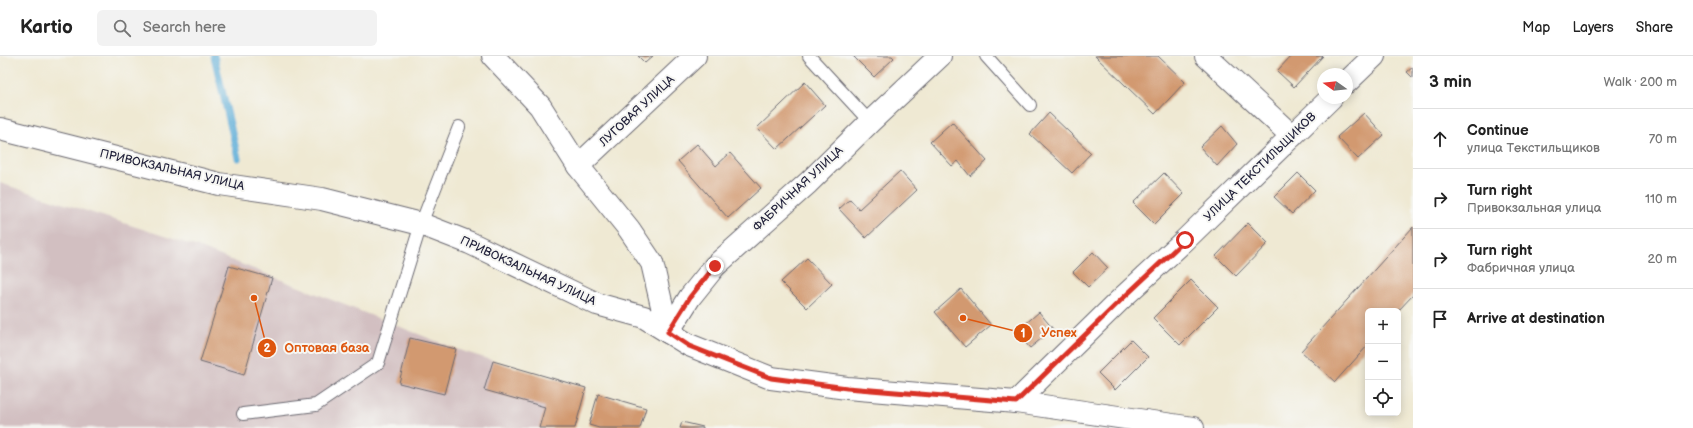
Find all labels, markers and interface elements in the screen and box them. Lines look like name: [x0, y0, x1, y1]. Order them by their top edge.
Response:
search box: [97, 10, 377, 46]
text: Kartio: [20, 16, 73, 39]
icon: search: [111, 17, 133, 39]
text: Search here: [143, 18, 226, 37]
text: Map: [1522, 19, 1550, 36]
text: Layers: [1572, 19, 1614, 36]
text: Share: [1636, 19, 1673, 36]
north arrow: [1317, 68, 1353, 104]
street label: ЛУГОВАЯ УЛИЦА: [596, 72, 678, 150]
text: 3 min: [1429, 72, 1472, 92]
text: Walk · 200 m: [1604, 74, 1677, 90]
street label: УЛИЦА ТЕКСТИЛЬЩИКОВ: [1201, 109, 1320, 225]
text: Continue: [1467, 121, 1529, 140]
icon: ahead: [1429, 128, 1451, 150]
text: 70 m: [1649, 131, 1677, 147]
text: улица Текстильщиков: [1467, 140, 1600, 156]
street label: ФАБРИЧНАЯ УЛИЦА: [750, 143, 847, 235]
street label: ПРИВОКЗАЛЬНАЯ УЛИЦА: [98, 146, 246, 194]
text: Turn right: [1467, 181, 1532, 200]
icon: right: [1429, 188, 1451, 210]
text: 110 m: [1645, 191, 1677, 207]
text: Привокзальная улица: [1467, 200, 1601, 216]
route start: [1176, 231, 1194, 249]
street label: ПРИВОКЗАЛЬНАЯ УЛИЦА: [458, 233, 599, 309]
text: Turn right: [1467, 241, 1532, 260]
icon: right: [1429, 248, 1451, 270]
text: 20 m: [1647, 251, 1677, 267]
route end: [706, 257, 724, 275]
text: Фабричная улица: [1467, 260, 1575, 276]
map controls: [1365, 308, 1401, 416]
button: +: [1365, 308, 1401, 344]
icon: arrive: [1429, 308, 1451, 330]
text: Arrive at destination: [1467, 309, 1605, 328]
callout: Успех: [1013, 320, 1085, 345]
text: Успех: [1041, 325, 1077, 341]
text: 1: [1020, 326, 1026, 341]
callout: Оптовая база: [257, 335, 377, 360]
text: Оптовая база: [285, 340, 370, 356]
text: 2: [263, 341, 271, 356]
button: −: [1365, 344, 1401, 380]
button: locate: [1365, 380, 1401, 416]

